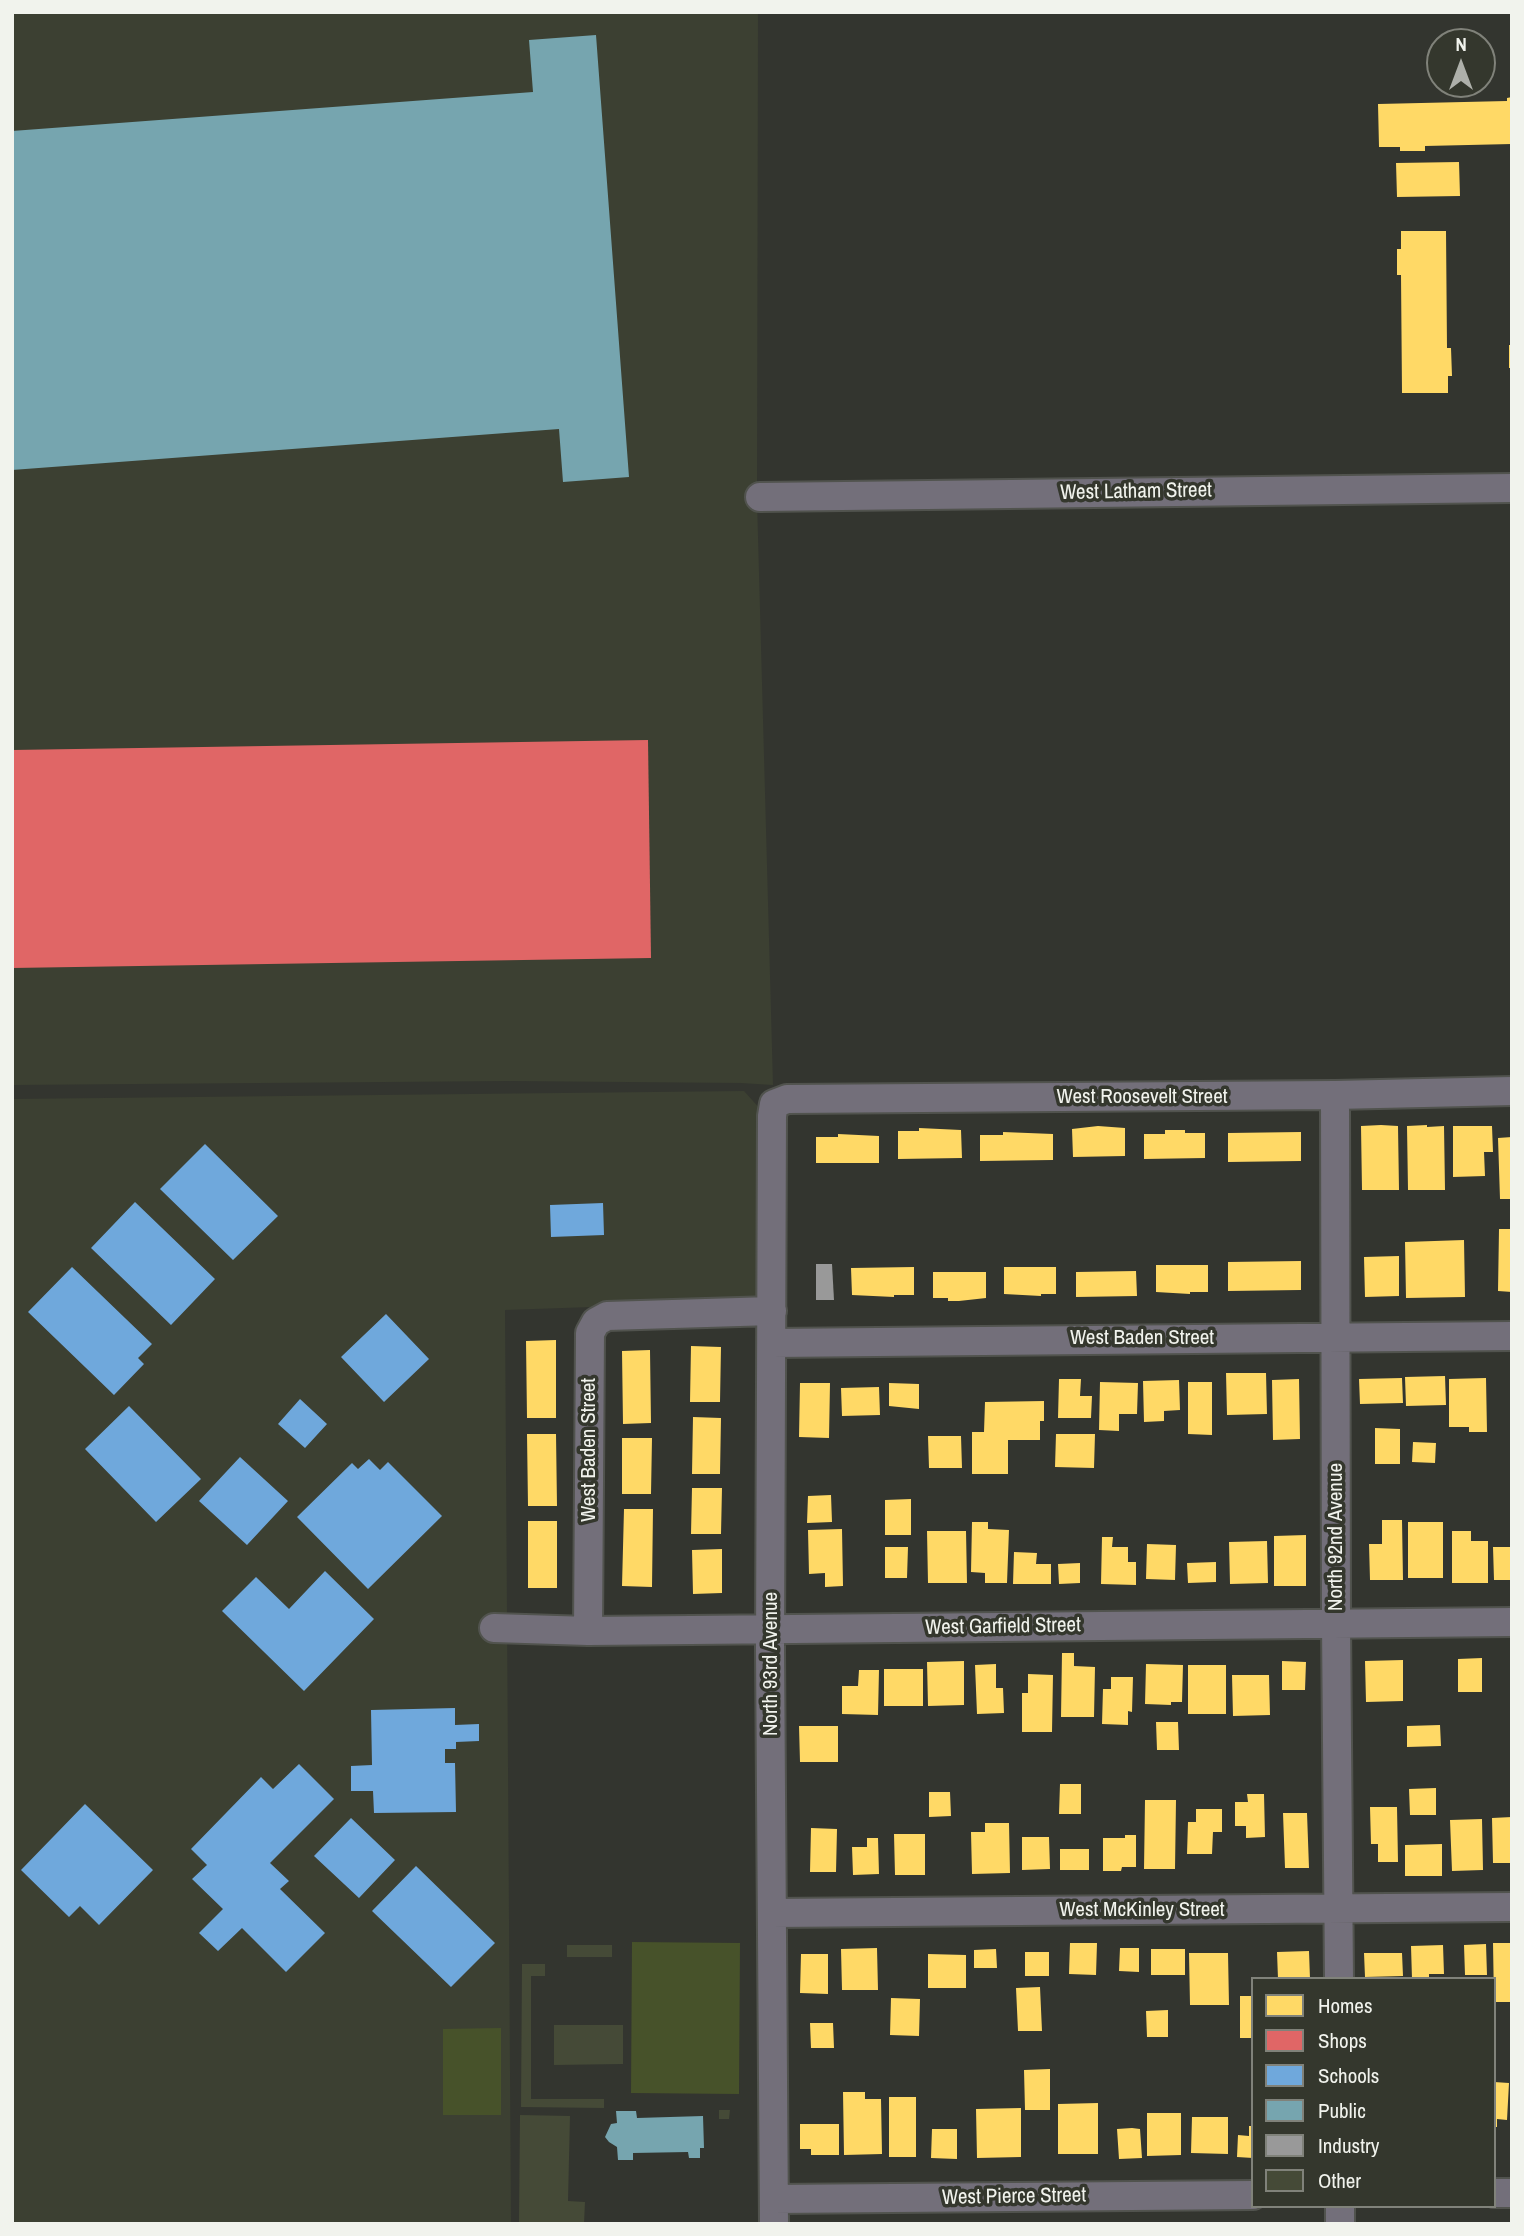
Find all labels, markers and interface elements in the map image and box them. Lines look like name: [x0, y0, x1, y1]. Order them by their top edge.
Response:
north arrow: [1426, 28, 1496, 98]
text: N: [1455, 31, 1467, 57]
street label: West Latham Street: [1060, 478, 1212, 506]
street label: West Roosevelt Street: [1056, 1084, 1228, 1110]
street label: West Baden Street: [1070, 1325, 1214, 1351]
street label: West Baden Street: [576, 1378, 602, 1522]
street label: North 92nd Avenue: [1323, 1463, 1349, 1611]
street label: North 93rd Avenue: [758, 1592, 784, 1736]
street label: West Garfield Street: [925, 1613, 1081, 1641]
street label: West McKinley Street: [1059, 1897, 1225, 1923]
legend: [1251, 1977, 1496, 2208]
text: Homes: [1318, 1991, 1373, 2020]
text: Shops: [1318, 2026, 1367, 2055]
text: Schools: [1318, 2061, 1379, 2090]
text: Public: [1318, 2096, 1366, 2125]
text: Industry: [1318, 2131, 1379, 2160]
text: Other: [1318, 2166, 1361, 2195]
street label: West Pierce Street: [942, 2183, 1086, 2211]

